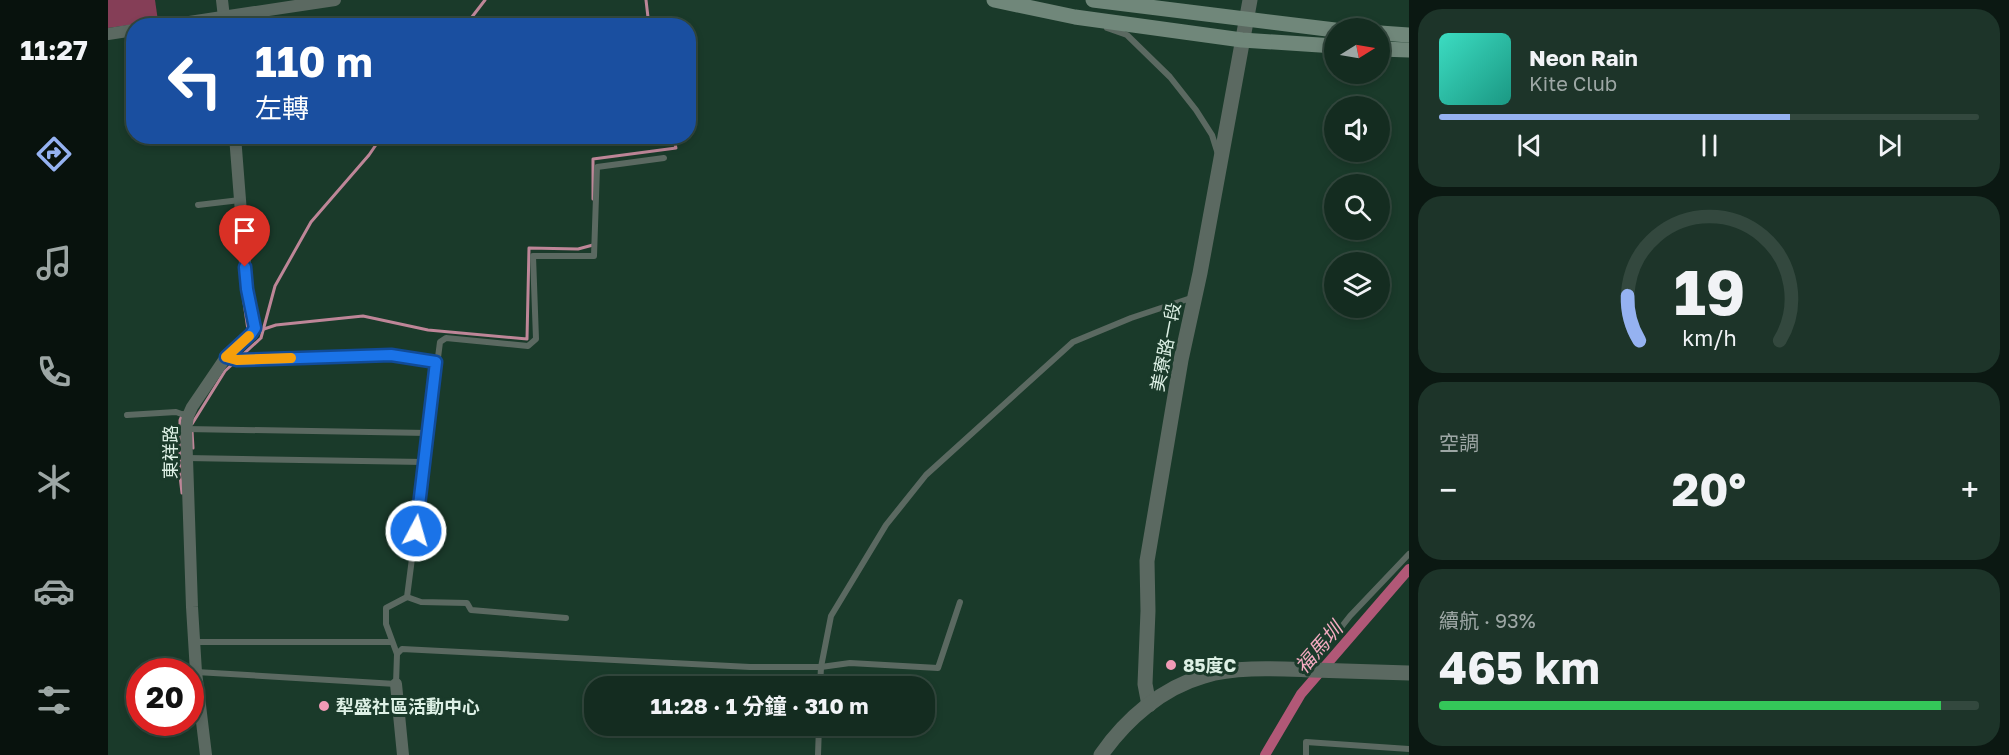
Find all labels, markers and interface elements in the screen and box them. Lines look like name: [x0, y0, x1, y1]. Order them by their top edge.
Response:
north arrow: [1324, 18, 1390, 84]
map controls: [1324, 18, 1390, 318]
text: 11:27: [20, 34, 88, 66]
text: 110 m: [255, 36, 373, 86]
icon: left: [156, 42, 234, 120]
text: Neon Rain: [1529, 44, 1638, 71]
text: Kite Club: [1529, 71, 1617, 95]
text: 左轉: [255, 92, 309, 124]
button: sound: [1324, 96, 1390, 162]
icon: previous: [1513, 129, 1546, 162]
icon: pause: [1693, 129, 1726, 162]
icon: next: [1873, 129, 1906, 162]
icon: directions: [33, 133, 75, 175]
button: search: [1324, 174, 1390, 240]
pin: [219, 205, 270, 267]
icon: arrive: [228, 214, 261, 247]
icon: music: [33, 242, 75, 284]
button: layers: [1324, 252, 1390, 318]
text: 19: [1673, 254, 1745, 329]
street label: 美寮路一段: [1146, 301, 1184, 393]
text: km/h: [1682, 326, 1736, 352]
icon: phone: [33, 351, 75, 393]
street label: 東祥路: [159, 425, 181, 479]
text: 空調: [1439, 430, 1479, 454]
icon: climate: [33, 461, 75, 503]
text: 20°: [1672, 462, 1746, 516]
text: −: [1439, 470, 1457, 509]
text: +: [1961, 470, 1979, 509]
position arrow: [384, 499, 448, 563]
icon: car: [33, 570, 75, 612]
text: 續航 · 93%: [1439, 608, 1536, 632]
water label: 福馬圳: [1289, 614, 1349, 678]
text: 465 km: [1439, 640, 1600, 694]
place label: 85度C: [1183, 654, 1236, 676]
speed limit sign: 20: [126, 658, 204, 736]
marker: 85度C: [1164, 658, 1178, 672]
icon: filters: [33, 679, 75, 721]
text: 11:28 · 1 分鐘 · 310 m: [651, 692, 868, 719]
place label: 犁盛社區活動中心: [336, 695, 480, 717]
marker: 犁盛社區活動中心: [317, 699, 331, 713]

